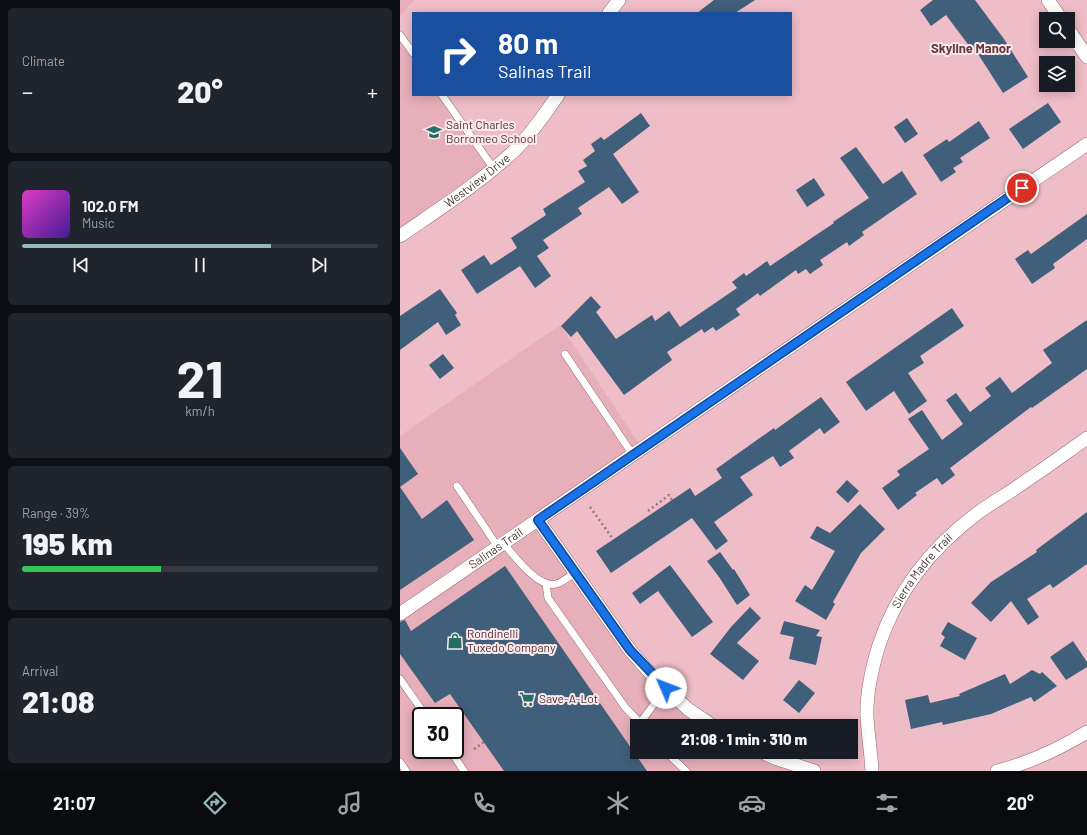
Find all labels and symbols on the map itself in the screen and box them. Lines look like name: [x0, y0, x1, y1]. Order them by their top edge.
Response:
district label: Skyline Manor: [931, 40, 1011, 56]
place label: Saint Charles Borromeo School: [446, 117, 536, 145]
school or university icon: Saint Charles Borromeo School: [425, 123, 443, 141]
street label: Westview Drive: [441, 150, 512, 210]
pin: [1005, 171, 1039, 205]
street label: Salinas Trail: [466, 524, 525, 571]
street label: Sierra Madre Trail: [888, 530, 955, 610]
place label: Rondinelli Tuxedo Company: [467, 626, 556, 654]
shop icon: Rondinelli Tuxedo Company: [446, 632, 464, 650]
position arrow: [645, 667, 687, 709]
supermarket icon: Save-A-Lot: [518, 690, 536, 708]
place label: Save-A-Lot: [539, 691, 598, 705]
speed limit sign: 30: [412, 707, 464, 759]

